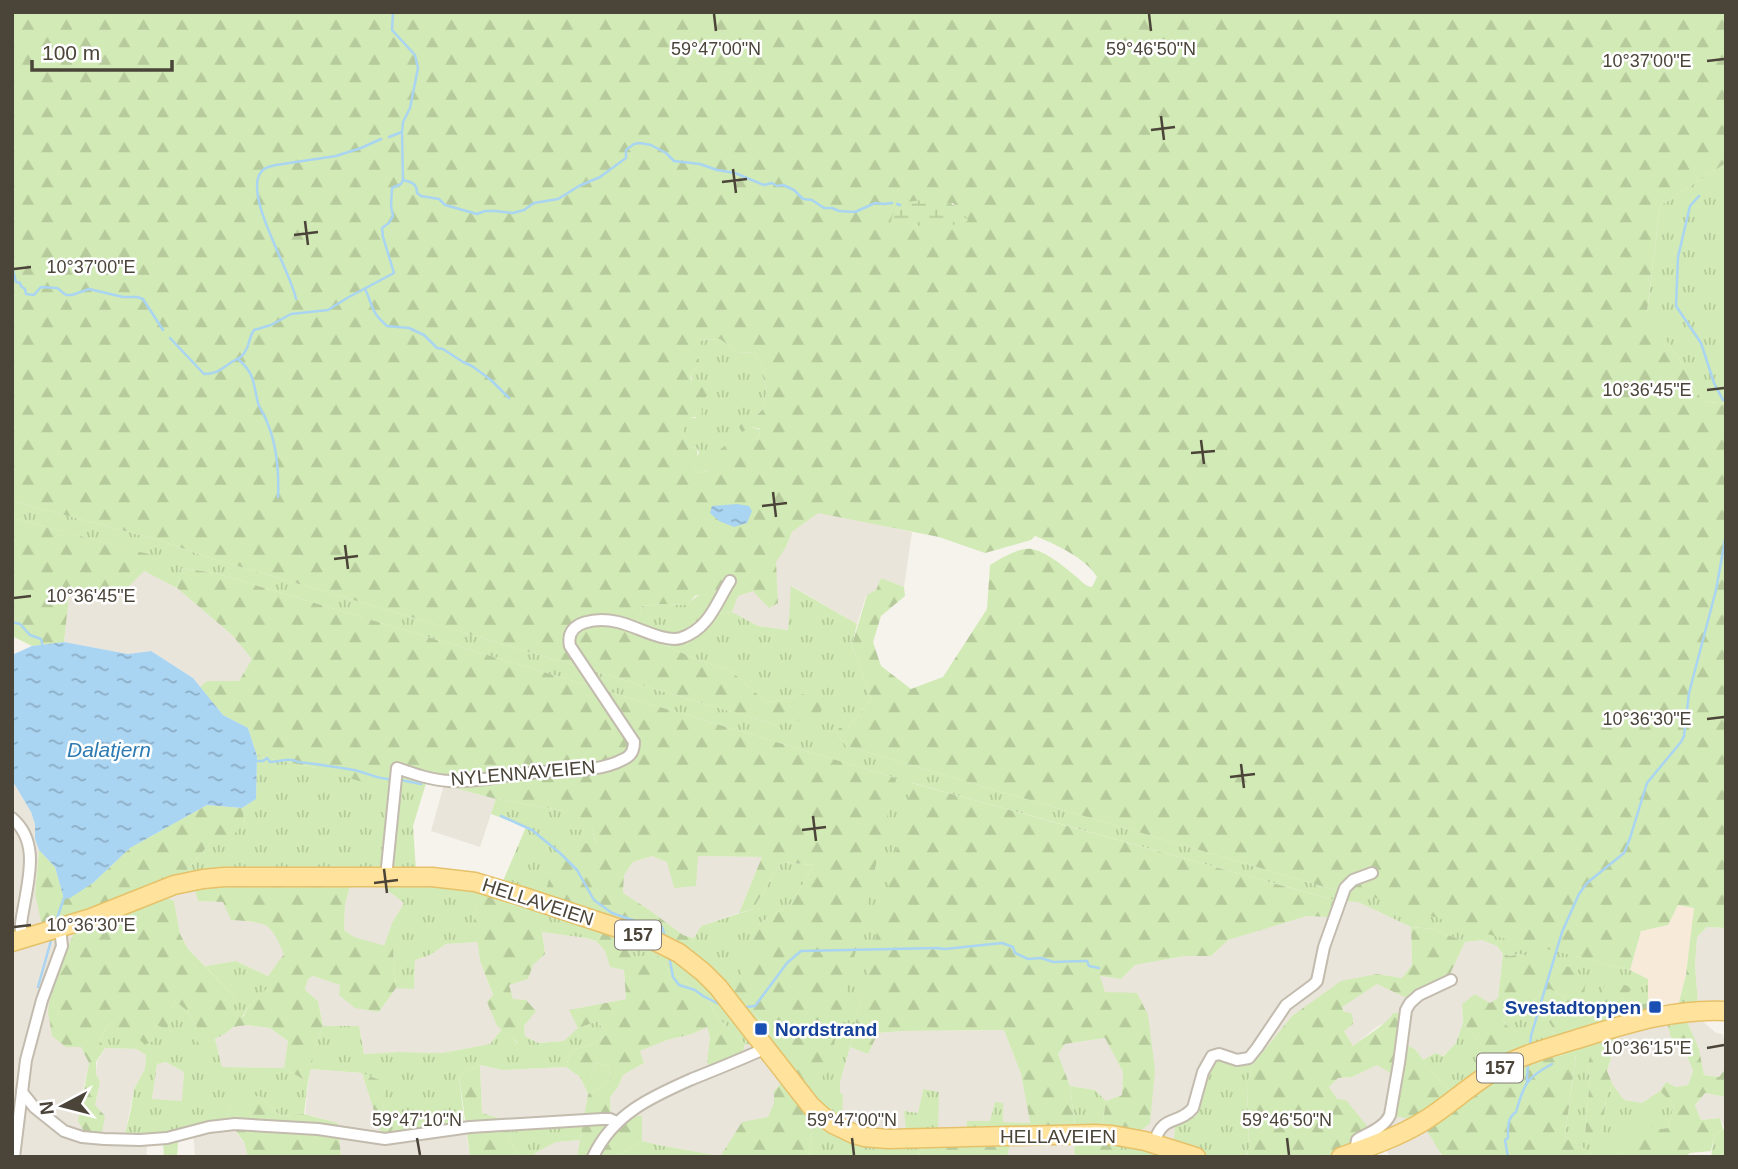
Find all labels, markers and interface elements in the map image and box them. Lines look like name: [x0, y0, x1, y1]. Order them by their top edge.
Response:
scale bar: [32, 28, 172, 72]
text: 59°47'00"N: [671, 39, 761, 59]
text: 59°46'50"N: [1106, 39, 1196, 59]
text: 100 m: [42, 41, 100, 64]
text: 10°37'00"E: [1602, 51, 1692, 71]
text: 10°37'00"E: [46, 257, 136, 277]
text: 10°36'45"E: [1602, 380, 1692, 400]
text: 10°36'45"E: [46, 586, 136, 606]
text: 10°36'30"E: [1602, 709, 1692, 729]
water label: Dalatjern: [67, 738, 151, 761]
street label: NYLENNAVEIEN: [450, 756, 596, 790]
street label: HELLAVEIEN: [480, 874, 596, 930]
text: 10°36'30"E: [46, 915, 136, 935]
road number: 157: [615, 920, 661, 950]
place label: Svestadtoppen: [1505, 997, 1641, 1018]
marker: Svestadtoppen: [1647, 999, 1663, 1015]
place label: Nordstrand: [775, 1019, 877, 1040]
marker: Nordstrand: [753, 1021, 769, 1037]
text: 10°36'15"E: [1602, 1038, 1692, 1058]
road number: 157: [1477, 1054, 1523, 1083]
north arrow: [28, 1071, 98, 1141]
text: N: [35, 1100, 58, 1116]
text: 59°47'10"N: [372, 1110, 462, 1130]
text: 59°47'00"N: [807, 1110, 897, 1130]
text: 59°46'50"N: [1242, 1110, 1332, 1130]
street label: HELLAVEIEN: [1000, 1126, 1116, 1147]

